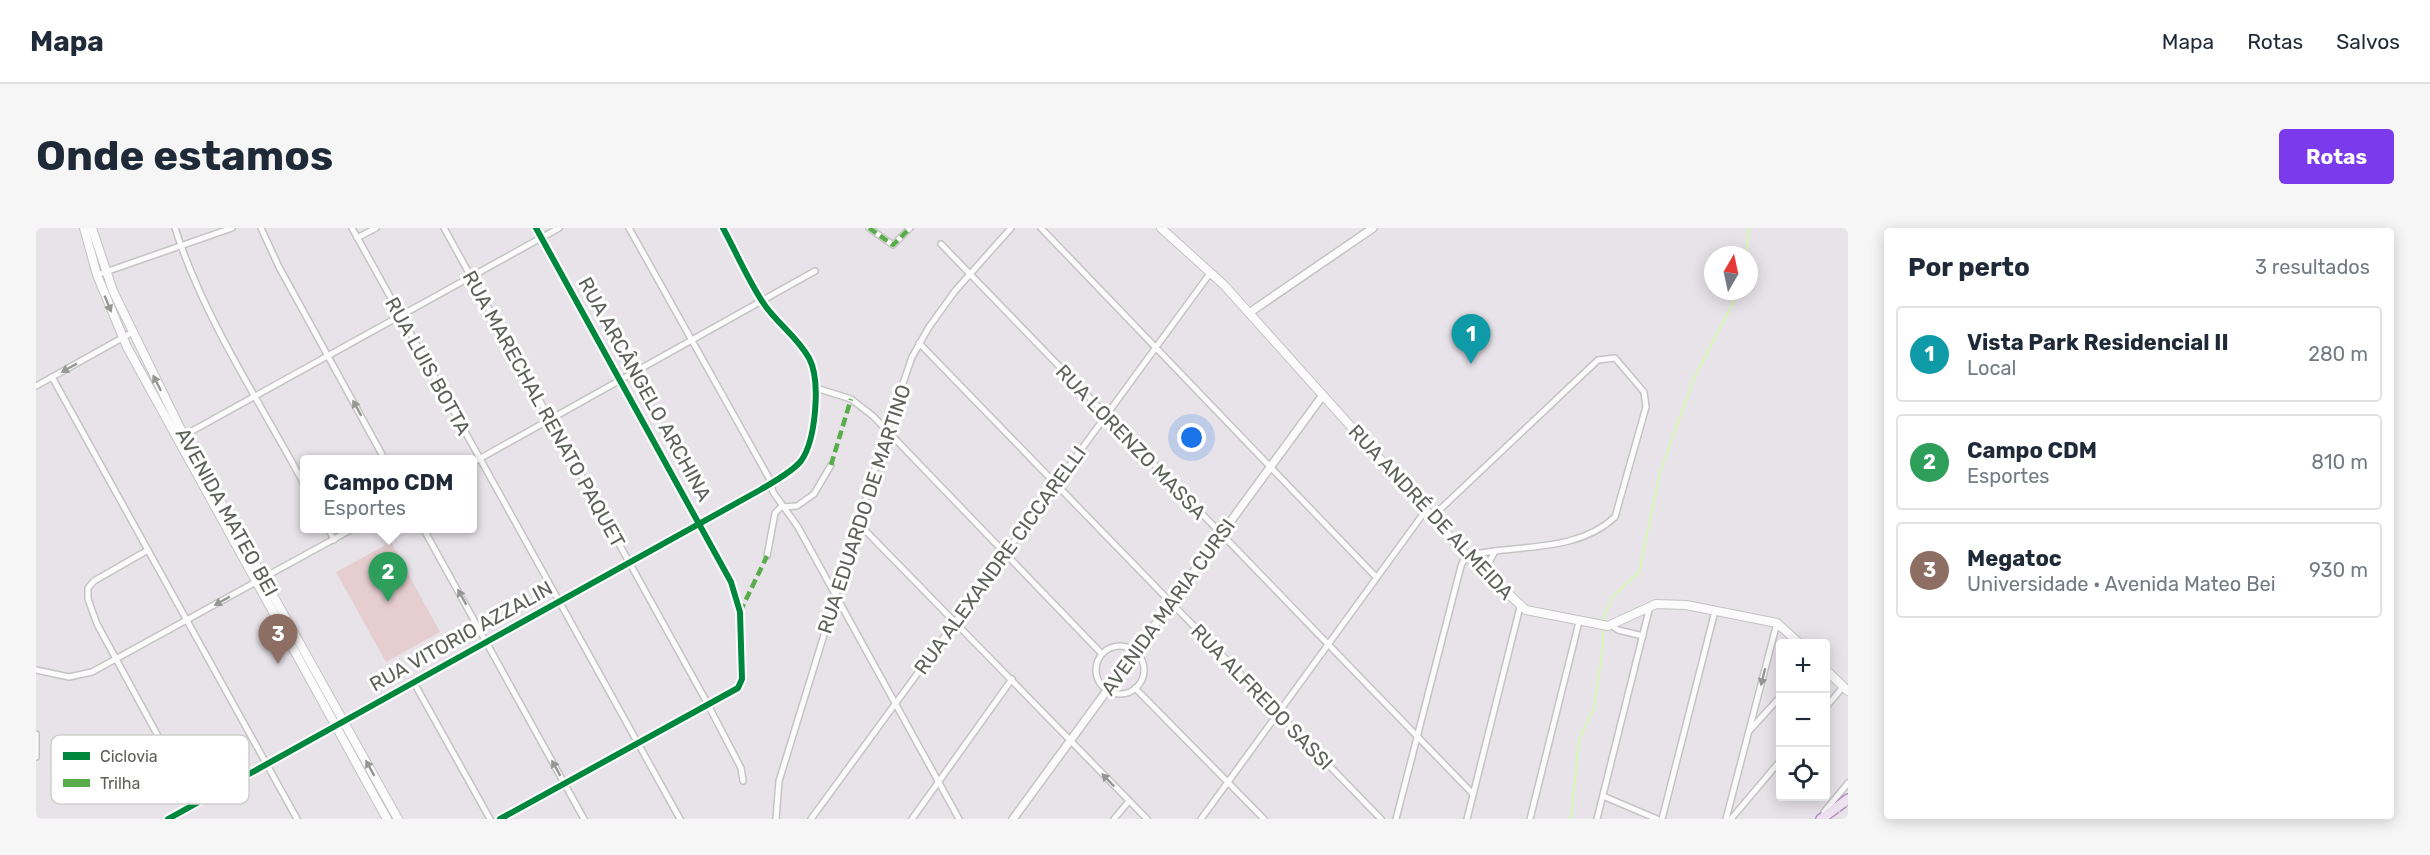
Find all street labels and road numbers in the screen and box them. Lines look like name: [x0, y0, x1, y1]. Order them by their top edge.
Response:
street label: RUA MARECHAL RENATO PAQUET: [458, 266, 631, 552]
street label: RUA ARCÂNGELO ARCHINA: [573, 273, 717, 505]
street label: RUA LUIS BOTTA: [380, 293, 476, 439]
street label: RUA LORENZO MASSA: [1051, 360, 1211, 524]
street label: RUA EDUARDO DE MARTINO: [812, 381, 916, 637]
street label: RUA ANDRÉ DE ALMEIDA: [1344, 419, 1518, 605]
street label: AVENIDA MATEO BEI: [171, 424, 283, 600]
street label: RUA ALEXANDRE CICCARELLI: [909, 441, 1091, 679]
street label: AVENIDA MARIA CURSI: [1096, 514, 1240, 700]
street label: RUA VITORIO AZZALIN: [365, 576, 557, 696]
street label: RUA ALFREDO SASSI: [1186, 619, 1338, 775]

